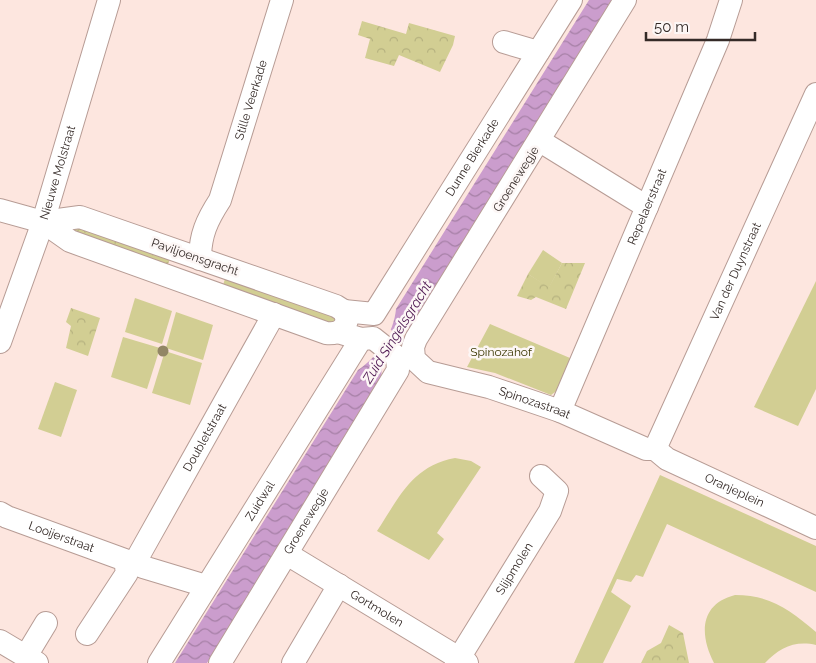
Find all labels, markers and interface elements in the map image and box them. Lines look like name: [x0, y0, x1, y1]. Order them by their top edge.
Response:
scale bar: [646, 10, 755, 42]
text: 50 m: [654, 18, 689, 36]
street label: Stille Veerkade: [232, 58, 270, 142]
street label: Dunne Bierkade: [443, 116, 502, 199]
street label: Nieuwe Molstraat: [37, 124, 78, 221]
street label: Groenewegje: [490, 144, 542, 214]
street label: Repelaerstraat: [625, 167, 669, 247]
street label: Van der Duynstraat: [707, 220, 764, 323]
street label: Paviljoensgracht: [150, 236, 240, 278]
water label: Zuid Singelsgracht: [359, 278, 435, 387]
park label: Spinozahof: [470, 345, 533, 359]
street label: Spinozastraat: [497, 384, 573, 422]
street label: Doubletstraat: [180, 401, 229, 474]
street label: Oranjeplein: [703, 470, 766, 510]
street label: Zuidwal: [242, 478, 278, 523]
street label: Groenewegje: [281, 486, 332, 557]
street label: Looijerstraat: [27, 518, 96, 555]
street label: Slijpmolen: [493, 540, 536, 597]
street label: Gortmolen: [348, 587, 406, 630]

